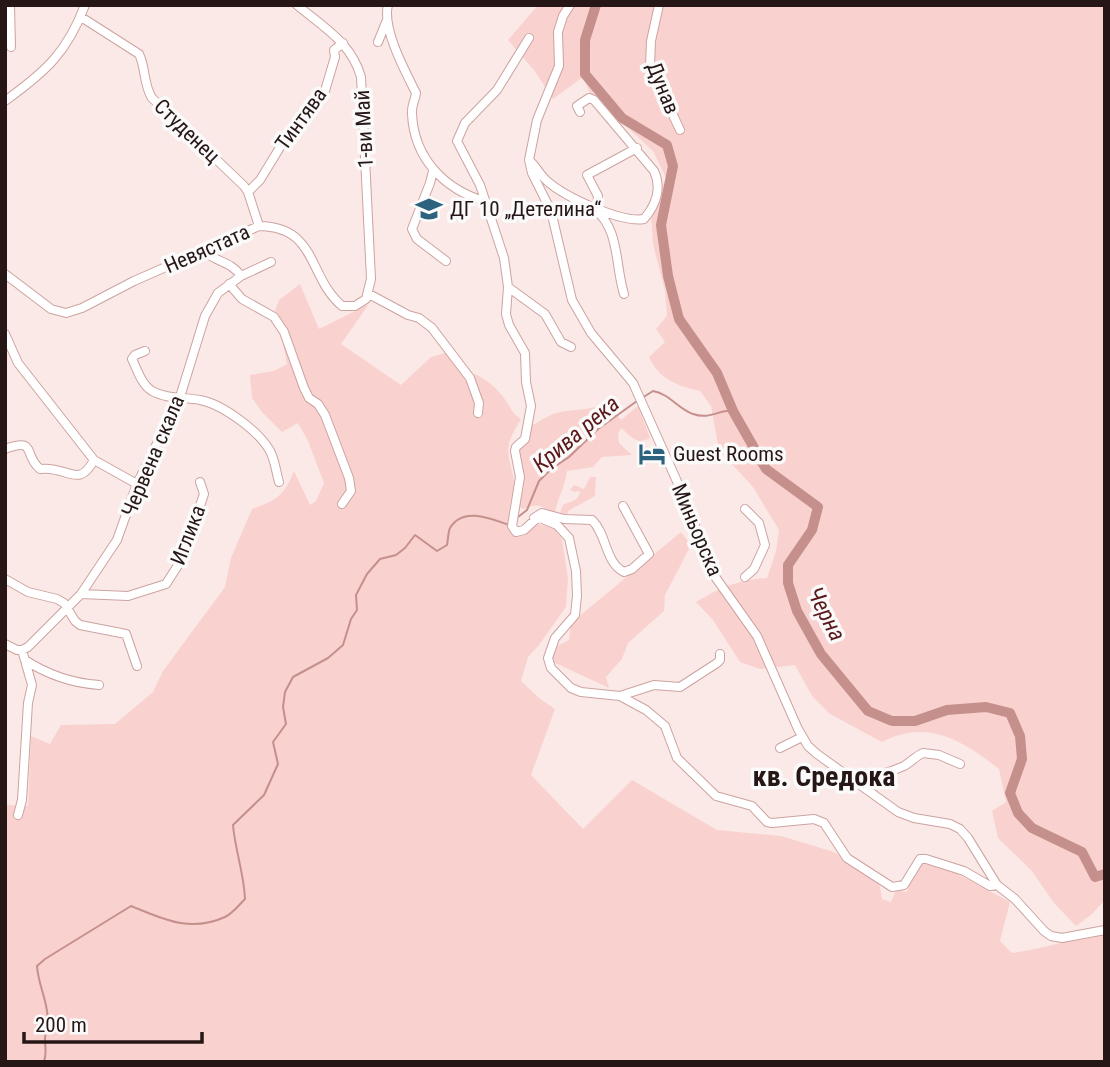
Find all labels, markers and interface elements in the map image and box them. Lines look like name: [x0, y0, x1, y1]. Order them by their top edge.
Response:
street label: Дунав: [642, 58, 684, 118]
street label: Тинтява: [270, 83, 332, 155]
street label: 1-ви Май: [350, 89, 378, 169]
street label: Студенец: [149, 94, 225, 168]
school or university icon: ДГ 10 „Детелина“: [414, 194, 444, 224]
place label: ДГ 10 „Детелина“: [450, 197, 601, 221]
street label: Невястата: [161, 220, 253, 278]
water label: Крива река: [527, 390, 625, 478]
street label: Червена скала: [117, 392, 189, 520]
hotel icon: Guest Rooms: [637, 439, 667, 469]
place label: Guest Rooms: [673, 442, 784, 466]
street label: Миньорска: [667, 480, 727, 580]
street label: Иглика: [166, 502, 210, 568]
water label: Черна: [801, 583, 851, 645]
district label: кв. Средока: [753, 760, 895, 793]
scale bar: [24, 1000, 203, 1044]
text: 200 m: [35, 1013, 87, 1037]

